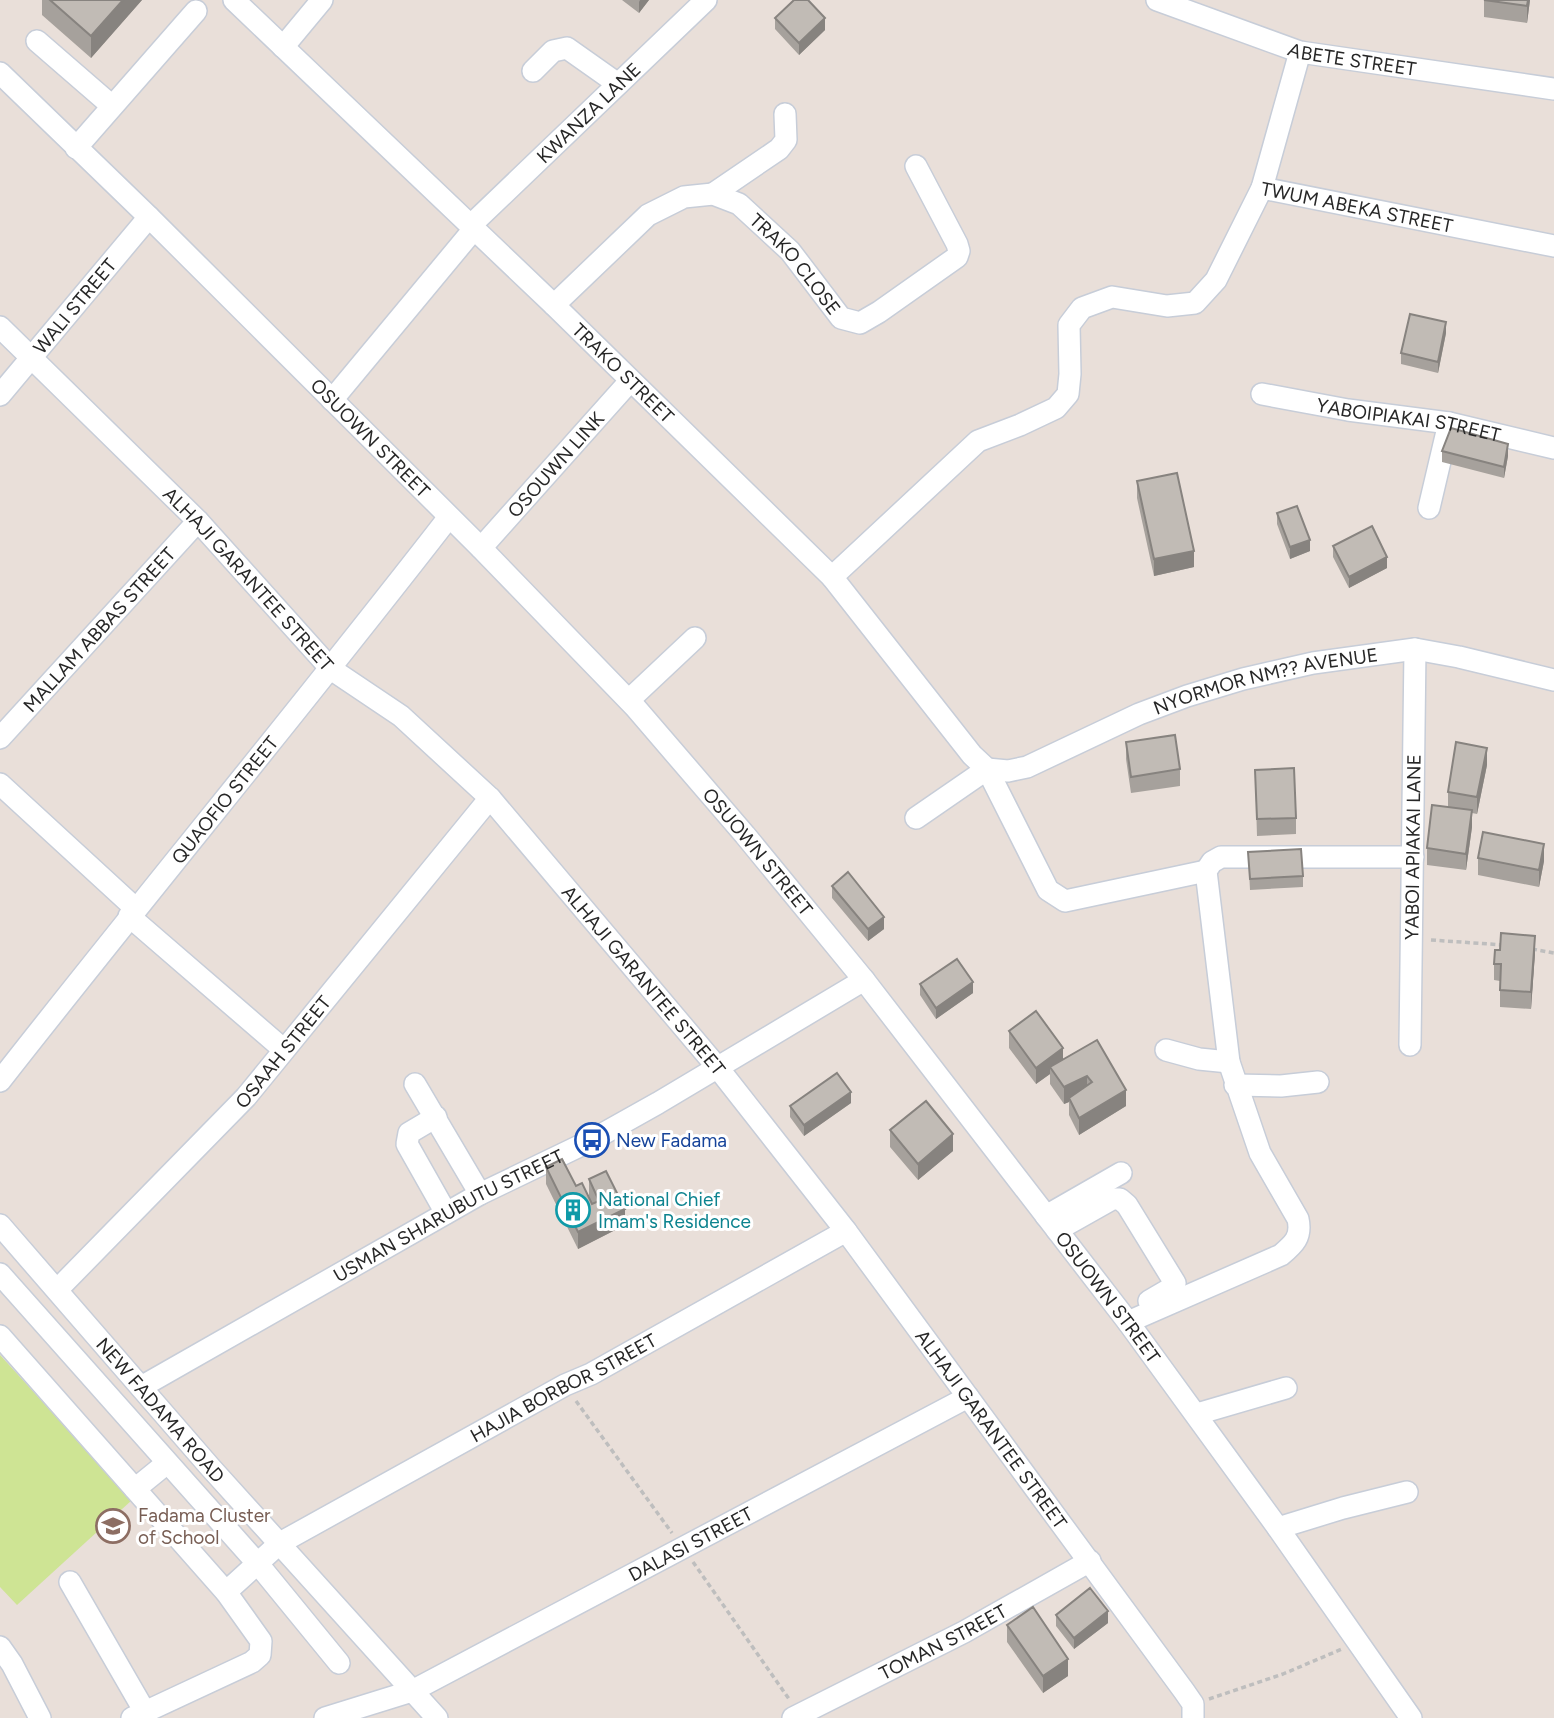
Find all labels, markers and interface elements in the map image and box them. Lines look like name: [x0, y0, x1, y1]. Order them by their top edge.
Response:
street label: ABETE STREET: [1285, 37, 1418, 80]
street label: KWANZA LANE: [532, 57, 645, 168]
street label: TWUM ABEKA STREET: [1259, 177, 1455, 237]
street label: TRAKO CLOSE: [745, 208, 846, 319]
street label: WALI STREET: [28, 253, 121, 358]
street label: TRAKO STREET: [568, 318, 679, 428]
street label: OSUOWN STREET: [306, 374, 435, 503]
street label: YABOIPIAKAI STREET: [1315, 393, 1504, 447]
street label: OSOUWN LINK: [503, 407, 609, 522]
street label: ALHAJI GARANTEE STREET: [159, 482, 339, 676]
street label: MALLAM ABBAS STREET: [18, 542, 180, 717]
street label: NYORMOR NM?? AVENUE: [1150, 643, 1379, 719]
street label: QUAOFIO STREET: [166, 731, 283, 868]
street label: YABOI APIAKAI LANE: [1400, 754, 1425, 940]
street label: OSUOWN STREET: [698, 783, 818, 920]
street label: ALHAJI GARANTEE STREET: [557, 881, 731, 1080]
street label: OSAAH STREET: [230, 991, 336, 1113]
bus stop icon: New Fadama: [573, 1121, 611, 1159]
place label: New Fadama: [616, 1129, 727, 1152]
street label: USMAN SHARUBUTU STREET: [329, 1144, 567, 1287]
place label: National Chief Imam's Residence: [598, 1188, 751, 1233]
building icon: National Chief Imam's Residence: [554, 1191, 592, 1229]
street label: OSUOWN STREET: [1051, 1227, 1166, 1368]
street label: ALHAJI GARANTEE STREET: [911, 1325, 1073, 1533]
street label: HAJIA BORBOR STREET: [466, 1328, 661, 1447]
street label: NEW FADAMA ROAD: [91, 1333, 230, 1487]
street label: DALASI STREET: [624, 1501, 757, 1586]
place label: Fadama Cluster of School: [138, 1504, 271, 1549]
school or university icon: Fadama Cluster of School: [94, 1507, 132, 1545]
street label: TOMAN STREET: [875, 1599, 1011, 1684]

